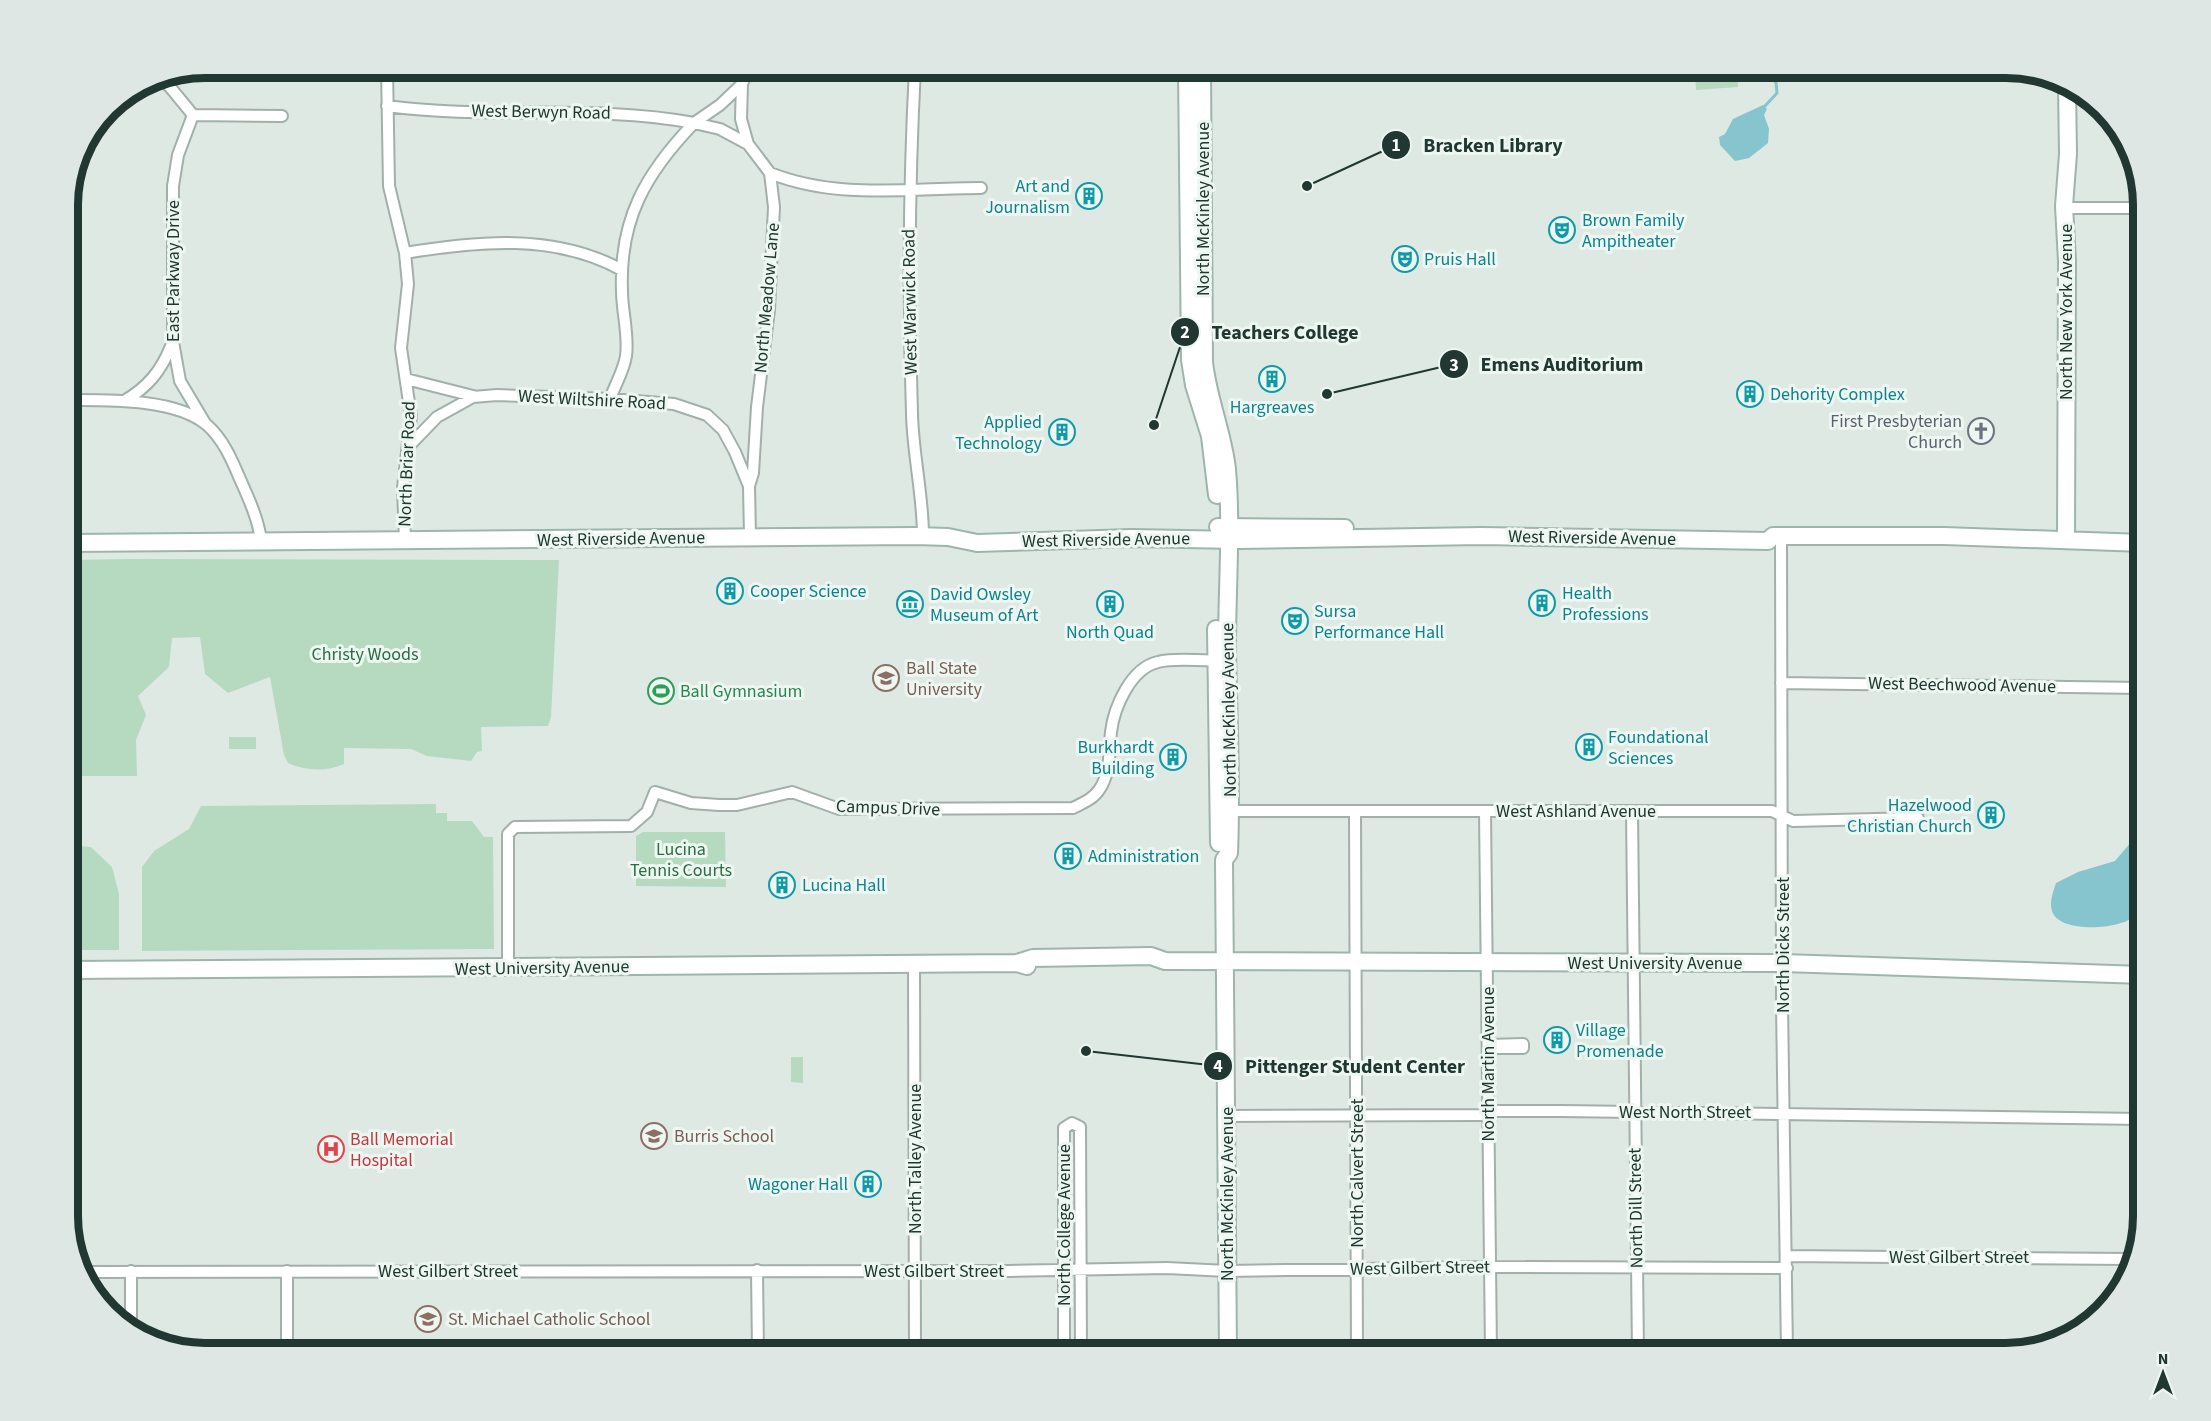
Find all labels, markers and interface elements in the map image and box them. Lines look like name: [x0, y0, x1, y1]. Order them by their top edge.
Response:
street label: West Berwyn Road: [471, 98, 611, 126]
street label: North McKinley Avenue: [1191, 122, 1216, 296]
callout: Bracken Library: [1381, 126, 1575, 164]
text: Bracken Library: [1423, 132, 1563, 160]
text: 1: [1391, 133, 1401, 158]
place label: Art and Journalism: [985, 174, 1070, 220]
building icon: Art and Journalism: [1074, 181, 1104, 211]
street label: East Parkway Drive: [161, 200, 186, 342]
place label: Brown Family Ampitheater: [1582, 208, 1685, 254]
theatre icon: Brown Family Ampitheater: [1547, 215, 1577, 245]
street label: North Meadow Lane: [748, 222, 786, 374]
street label: North New York Avenue: [2054, 224, 2079, 400]
street label: West Warwick Road: [896, 229, 924, 375]
theatre icon: Pruis Hall: [1390, 244, 1420, 274]
place label: Pruis Hall: [1424, 247, 1496, 272]
callout: Teachers College: [1170, 313, 1371, 351]
text: Teachers College: [1211, 319, 1359, 347]
text: 2: [1180, 320, 1190, 345]
callout: Emens Auditorium: [1439, 345, 1656, 383]
text: Emens Auditorium: [1481, 351, 1643, 379]
text: 3: [1449, 353, 1459, 378]
building icon: Hargreaves: [1257, 364, 1287, 394]
building icon: Dehority Complex: [1735, 379, 1765, 409]
place label: Dehority Complex: [1770, 382, 1905, 407]
street label: West Wiltshire Road: [517, 384, 667, 416]
place label: Hargreaves: [1230, 395, 1314, 420]
street label: North Briar Road: [392, 401, 422, 527]
place label: First Presbyterian Church: [1830, 409, 1962, 455]
place label: Applied Technology: [955, 410, 1043, 456]
church icon: First Presbyterian Church: [1966, 416, 1996, 446]
building icon: Applied Technology: [1047, 417, 1077, 447]
street label: West Riverside Avenue: [1508, 524, 1676, 552]
street label: West Riverside Avenue: [537, 525, 705, 553]
street label: West Riverside Avenue: [1022, 526, 1190, 554]
building icon: Cooper Science: [715, 576, 745, 606]
place label: Cooper Science: [750, 579, 866, 604]
place label: Health Professions: [1562, 581, 1649, 627]
place label: David Owsley Museum of Art: [930, 582, 1038, 628]
building icon: Health Professions: [1527, 588, 1557, 618]
museum icon: David Owsley Museum of Art: [895, 589, 925, 619]
building icon: North Quad: [1095, 589, 1125, 619]
place label: Sursa Performance Hall: [1314, 599, 1444, 645]
theatre icon: Sursa Performance Hall: [1280, 606, 1310, 636]
place label: North Quad: [1066, 620, 1154, 645]
street label: North McKinley Avenue: [1215, 623, 1243, 797]
park label: Christy Woods: [311, 642, 419, 667]
place label: Ball State University: [906, 656, 982, 702]
school or university icon: Ball State University: [871, 663, 901, 693]
street label: West Beechwood Avenue: [1868, 671, 2056, 699]
sports icon: Ball Gymnasium: [646, 676, 676, 706]
place label: Ball Gymnasium: [680, 679, 802, 704]
place label: Foundational Sciences: [1608, 725, 1709, 771]
building icon: Foundational Sciences: [1574, 732, 1604, 762]
place label: Burkhardt Building: [1077, 735, 1154, 781]
building icon: Burkhardt Building: [1158, 742, 1188, 772]
place label: Hazelwood Christian Church: [1847, 793, 1972, 839]
street label: Campus Drive: [835, 794, 941, 822]
street label: West Ashland Avenue: [1496, 799, 1656, 824]
building icon: Hazelwood Christian Church: [1976, 800, 2006, 830]
park label: Lucina Tennis Courts: [630, 837, 732, 883]
building icon: Administration: [1053, 841, 1083, 871]
place label: Administration: [1088, 844, 1199, 869]
building icon: Lucina Hall: [767, 870, 797, 900]
place label: Lucina Hall: [802, 873, 886, 898]
street label: North Dicks Street: [1771, 877, 1796, 1013]
street label: West University Avenue: [1568, 951, 1742, 976]
street label: West University Avenue: [454, 954, 630, 982]
street label: North Martin Avenue: [1476, 986, 1501, 1141]
place label: Village Promenade: [1576, 1018, 1664, 1064]
building icon: Village Promenade: [1542, 1025, 1572, 1055]
callout: Pittenger Student Center: [1203, 1047, 1477, 1085]
text: Pittenger Student Center: [1245, 1053, 1465, 1081]
text: 4: [1213, 1054, 1223, 1079]
street label: North Talley Avenue: [903, 1084, 928, 1234]
street label: North Calvert Street: [1345, 1098, 1370, 1248]
street label: West North Street: [1619, 1100, 1751, 1125]
street label: North McKinley Avenue: [1215, 1107, 1240, 1281]
school or university icon: Burris School: [639, 1121, 669, 1151]
place label: Burris School: [674, 1124, 774, 1149]
place label: Ball Memorial Hospital: [350, 1127, 453, 1173]
hospital icon: Ball Memorial Hospital: [316, 1134, 346, 1164]
street label: North College Avenue: [1052, 1144, 1077, 1306]
street label: North Dill Street: [1622, 1148, 1650, 1268]
building icon: Wagoner Hall: [853, 1169, 883, 1199]
place label: Wagoner Hall: [748, 1172, 848, 1197]
street label: West Gilbert Street: [1889, 1245, 2029, 1270]
street label: West Gilbert Street: [1350, 1254, 1490, 1282]
street label: West Gilbert Street: [378, 1259, 518, 1284]
street label: West Gilbert Street: [864, 1259, 1004, 1284]
school or university icon: St. Michael Catholic School: [413, 1304, 443, 1334]
place label: St. Michael Catholic School: [448, 1307, 650, 1332]
north arrow: [2133, 1343, 2193, 1403]
text: N: [2158, 1348, 2168, 1370]

